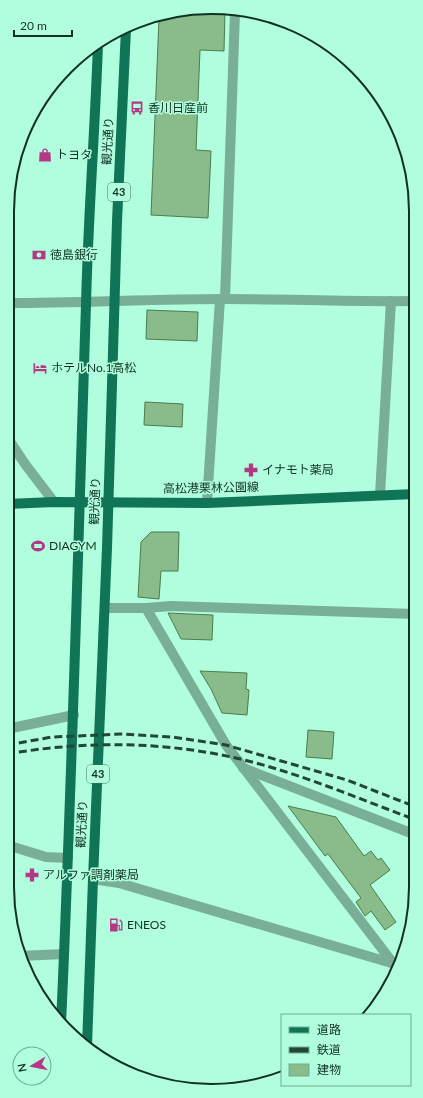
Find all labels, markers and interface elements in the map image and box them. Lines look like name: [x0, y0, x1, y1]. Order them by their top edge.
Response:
scale bar: [14, 12, 72, 38]
text: 20 m: [20, 18, 47, 33]
bus stop icon: 香川日産前: [129, 100, 145, 116]
place label: 香川日産前: [148, 100, 208, 115]
street label: 観光通り: [99, 117, 116, 165]
shop icon: トヨタ: [37, 147, 53, 163]
place label: トヨタ: [56, 147, 92, 162]
road number: 43: [108, 183, 130, 201]
bank icon: 徳島銀行: [31, 247, 47, 263]
place label: 徳島銀行: [50, 247, 98, 262]
hotel icon: ホテルNo.1高松: [32, 360, 48, 376]
place label: ホテルNo.1高松: [51, 360, 137, 375]
pharmacy icon: イナモト薬局: [243, 462, 259, 478]
place label: イナモト薬局: [262, 462, 334, 477]
street label: 観光通り: [86, 477, 103, 525]
street label: 高松港栗林公園線: [163, 479, 259, 496]
sports icon: DIAGYM: [30, 538, 46, 554]
place label: DIAGYM: [49, 538, 97, 553]
road number: 43: [87, 765, 109, 783]
street label: 観光通り: [73, 800, 90, 848]
pharmacy icon: アルファ調剤薬局: [24, 867, 40, 883]
place label: アルファ調剤薬局: [43, 867, 139, 882]
fuel station icon: ENEOS: [108, 917, 124, 933]
place label: ENEOS: [127, 917, 166, 932]
legend: [281, 1014, 411, 1086]
text: 道路: [317, 1022, 341, 1037]
text: 鉄道: [317, 1042, 341, 1057]
north arrow: [12, 1046, 52, 1086]
text: 建物: [317, 1062, 341, 1077]
text: N: [15, 1063, 29, 1073]

